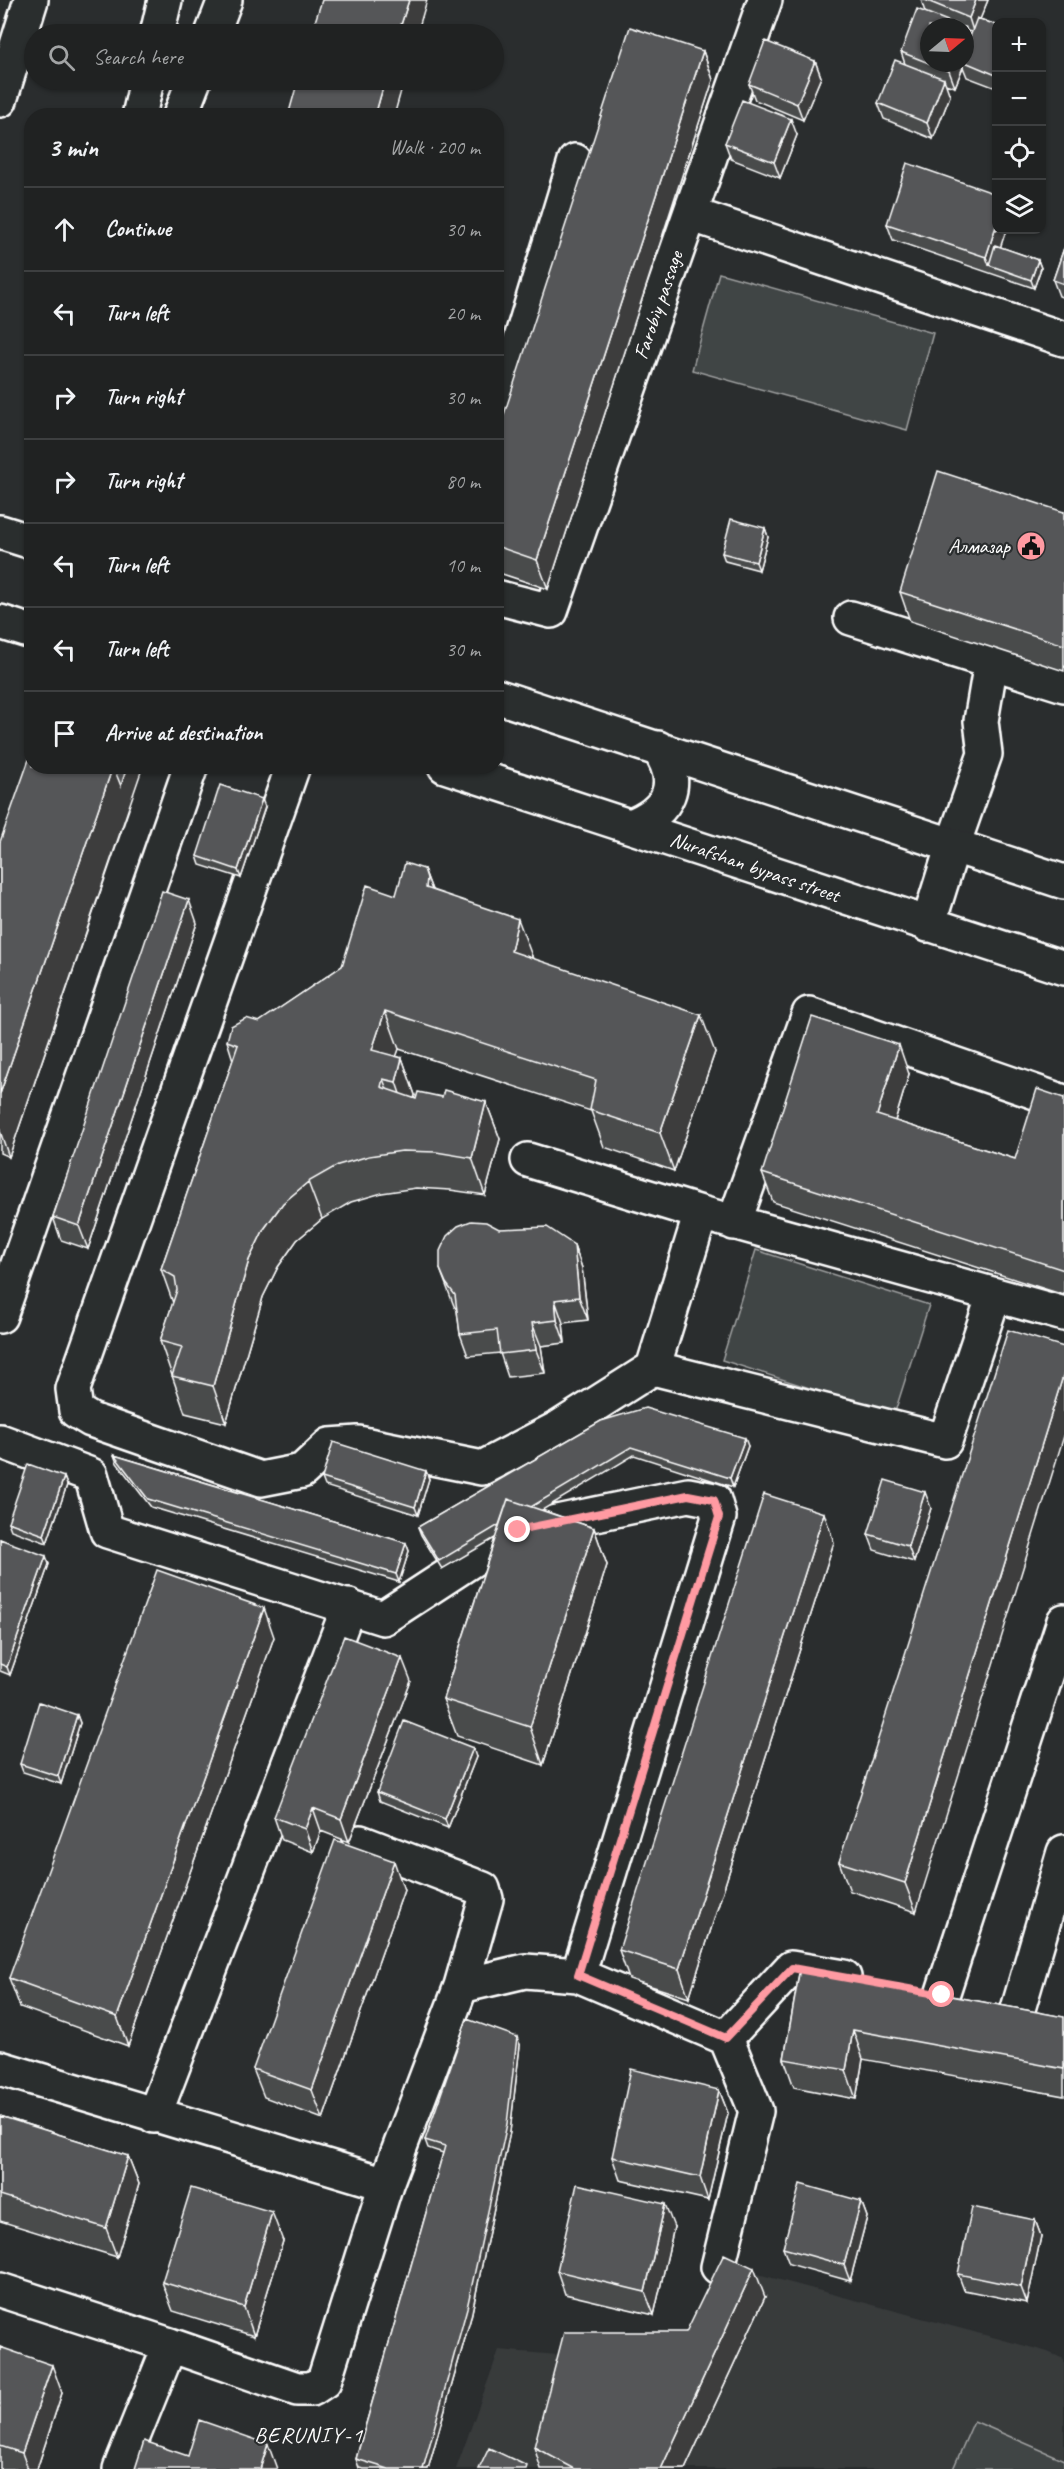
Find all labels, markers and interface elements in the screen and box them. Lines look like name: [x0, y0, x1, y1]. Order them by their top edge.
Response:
north arrow: [920, 18, 974, 72]
map controls: [992, 18, 1046, 234]
button: +: [992, 18, 1046, 72]
search box: [24, 24, 504, 90]
icon: search: [45, 41, 78, 74]
text: Search here: [93, 43, 183, 71]
button: −: [992, 72, 1046, 126]
button: locate: [992, 126, 1046, 180]
text: 3 min: [48, 131, 98, 164]
text: Walk · 200 m: [390, 135, 480, 160]
button: layers: [992, 180, 1046, 234]
icon: ahead: [48, 213, 81, 246]
text: Continue: [105, 215, 171, 243]
text: 30 m: [446, 217, 480, 242]
street label: Farobiy passage: [627, 246, 689, 362]
icon: left: [48, 297, 81, 330]
text: Turn left: [105, 299, 169, 327]
text: 20 m: [446, 301, 480, 326]
icon: right: [48, 381, 81, 414]
text: Turn right: [105, 383, 182, 411]
text: 30 m: [446, 385, 480, 410]
icon: right: [48, 465, 81, 498]
text: Turn right: [105, 467, 182, 495]
text: 80 m: [446, 469, 480, 494]
public building icon: Алмазар: [1015, 530, 1047, 562]
place label: Алмазар: [948, 533, 1011, 559]
icon: left: [48, 549, 81, 582]
text: Turn left: [105, 551, 169, 579]
text: 10 m: [446, 553, 480, 578]
icon: left: [48, 633, 81, 666]
text: Turn left: [105, 635, 169, 663]
text: 30 m: [446, 637, 480, 662]
icon: arrive: [48, 717, 81, 750]
text: Arrive at destination: [105, 719, 262, 747]
street label: Nurafshan bypass street: [667, 826, 845, 909]
route end: [504, 1516, 530, 1542]
route start: [928, 1981, 954, 2007]
district label: BERUNIY-1: [254, 2421, 364, 2449]

